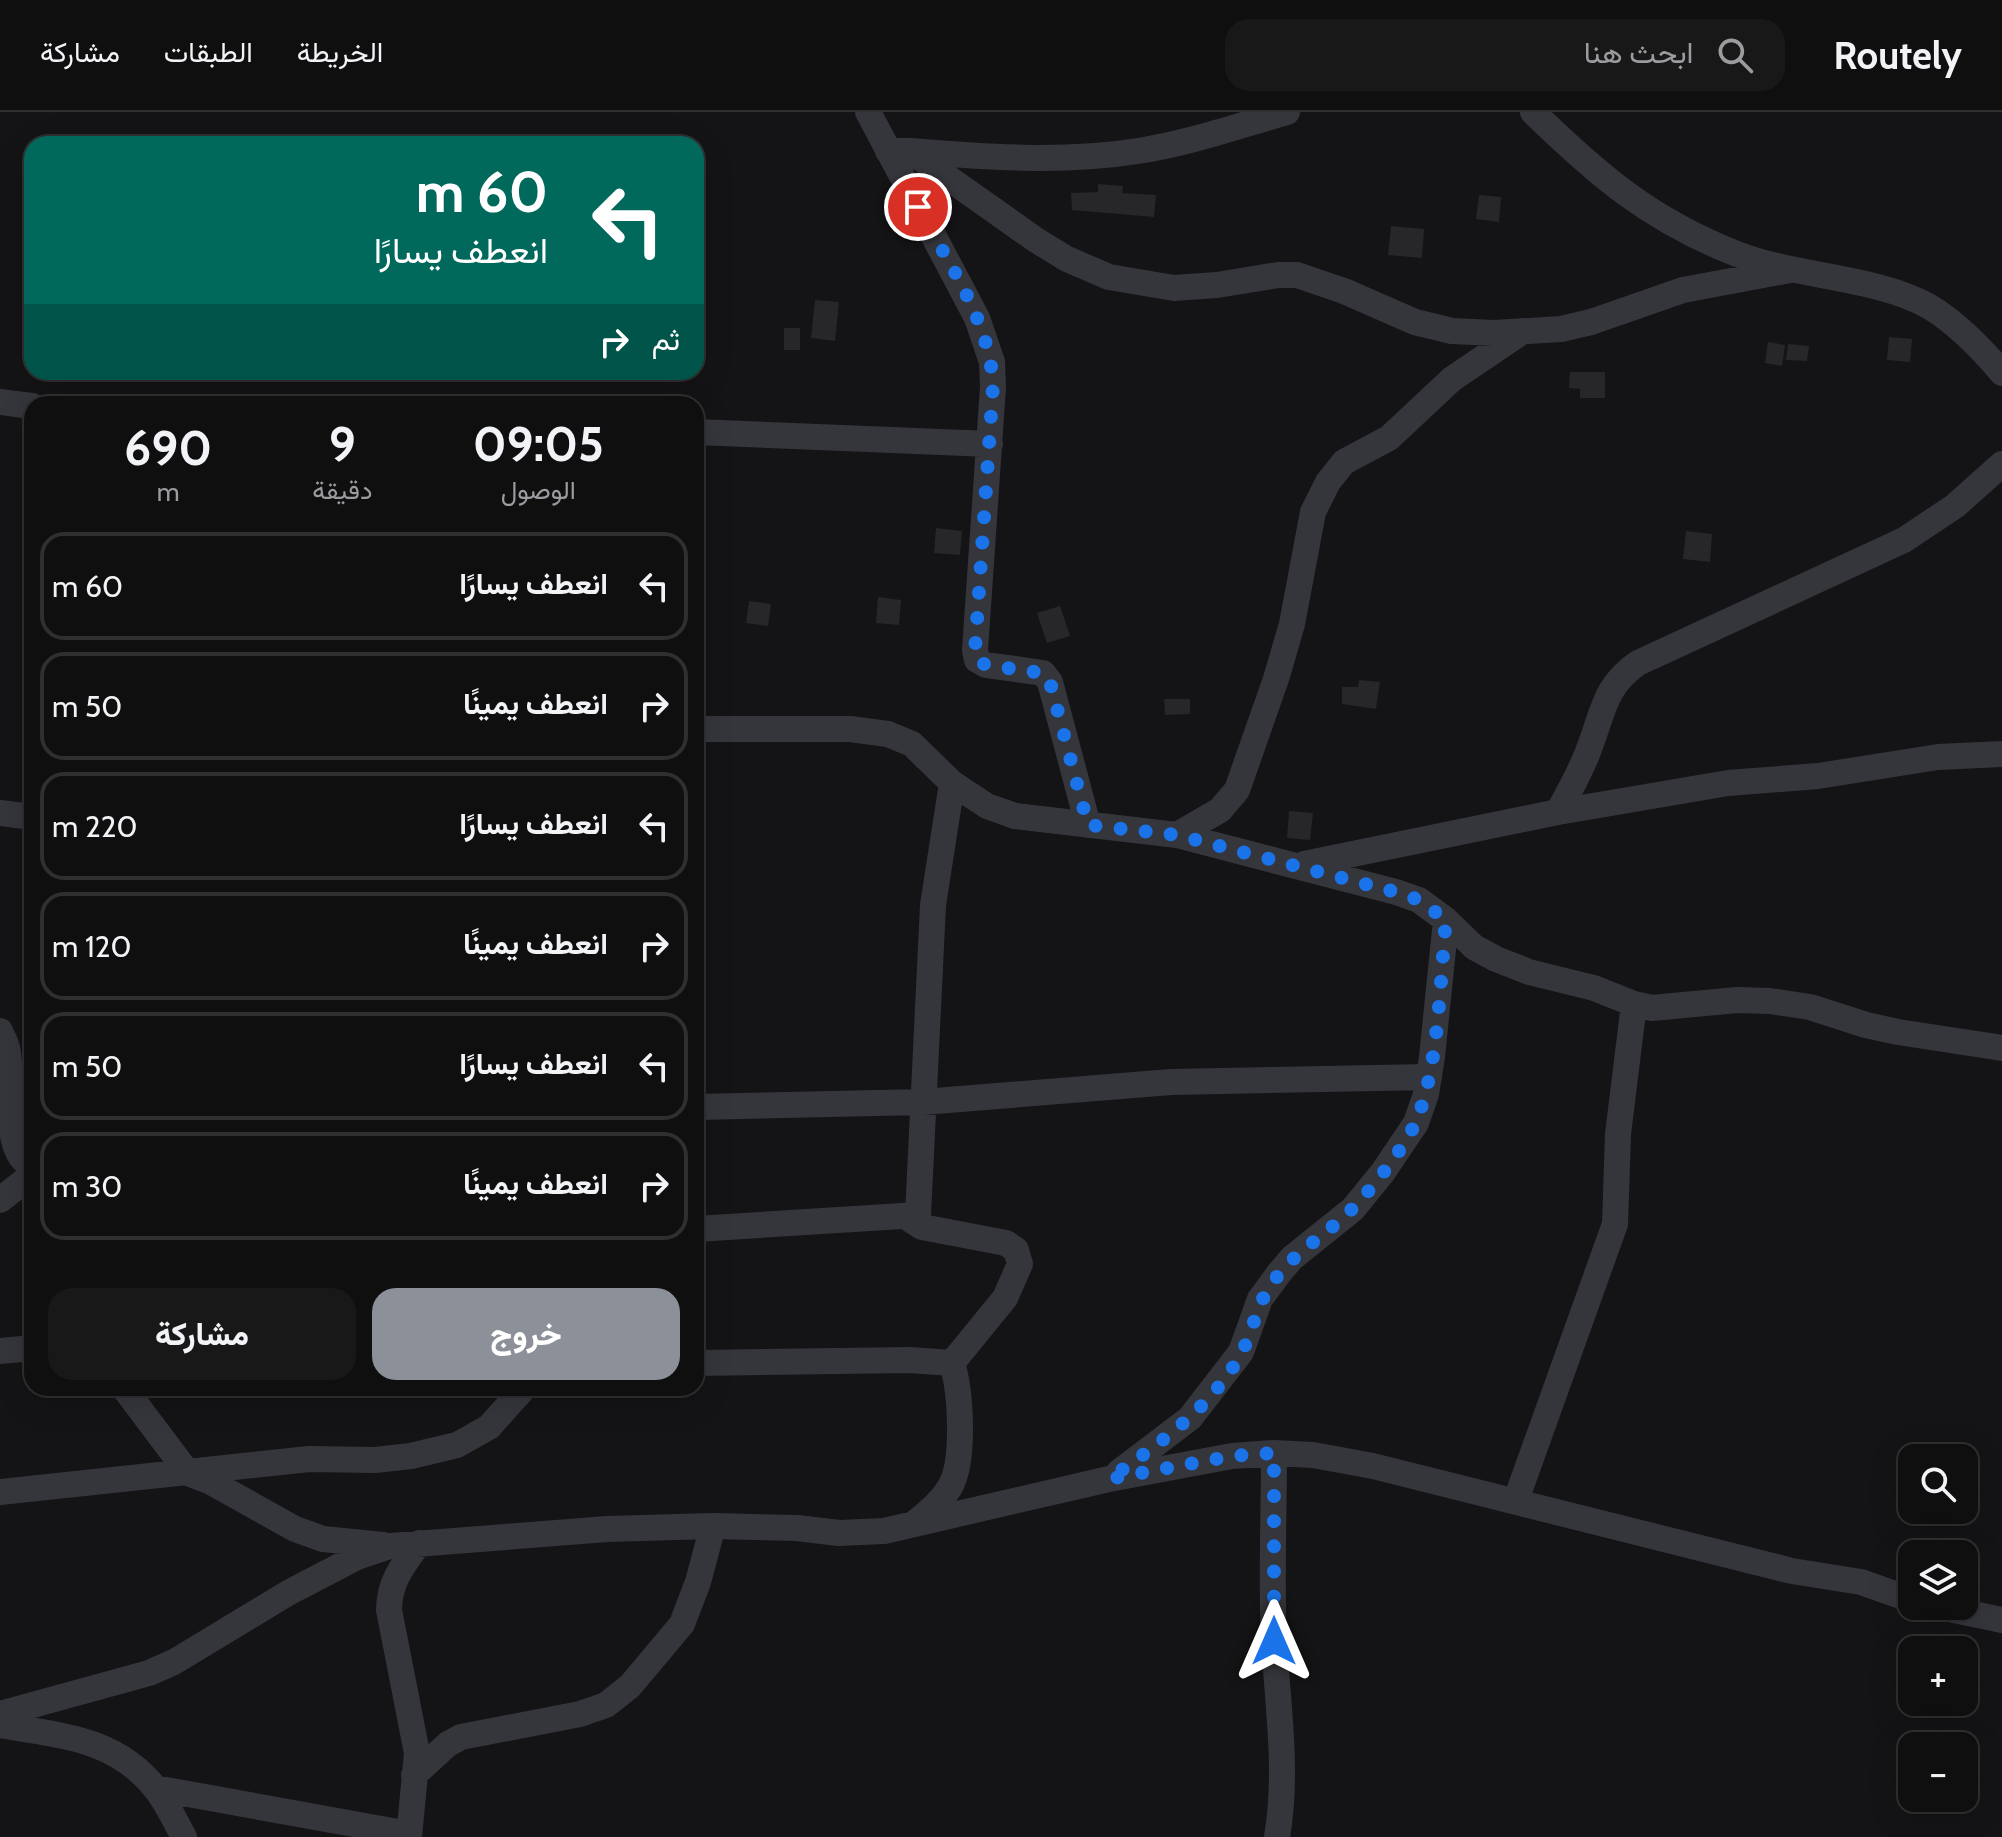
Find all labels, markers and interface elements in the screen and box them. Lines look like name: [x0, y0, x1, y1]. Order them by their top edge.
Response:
search box: [1225, 19, 1785, 91]
text: Routely: [1833, 32, 1962, 79]
icon: search: [1713, 33, 1757, 77]
text: ابحث هنا: [1584, 34, 1693, 71]
text: مشاركة: [40, 35, 120, 69]
text: الطبقات: [164, 35, 253, 69]
text: الخريطة: [297, 35, 383, 69]
text: 60 m: [416, 158, 548, 226]
icon: left: [576, 168, 680, 272]
pin: [884, 173, 952, 241]
icon: arrive: [896, 185, 940, 229]
text: انعطف يسارًا: [374, 228, 548, 272]
icon: right: [592, 320, 636, 364]
text: ثم: [652, 321, 680, 358]
text: 9: [329, 415, 356, 473]
text: 09:05: [473, 415, 604, 473]
text: 690: [124, 419, 212, 477]
text: دقيقة: [312, 474, 372, 506]
text: الوصول: [501, 474, 576, 506]
text: m: [157, 476, 180, 508]
icon: left: [632, 564, 676, 608]
text: انعطف يسارًا: [459, 565, 608, 602]
text: 60 m: [52, 568, 123, 605]
icon: right: [632, 684, 676, 728]
text: انعطف يمينًا: [463, 685, 608, 722]
text: 50 m: [52, 688, 122, 725]
icon: left: [632, 804, 676, 848]
text: انعطف يسارًا: [459, 805, 608, 842]
text: 220 m: [52, 808, 137, 845]
icon: right: [632, 924, 676, 968]
text: انعطف يمينًا: [463, 925, 608, 962]
text: 120 m: [52, 928, 132, 965]
icon: left: [632, 1044, 676, 1088]
text: انعطف يسارًا: [459, 1045, 608, 1082]
text: 50 m: [52, 1048, 122, 1085]
icon: right: [632, 1164, 676, 1208]
text: انعطف يمينًا: [463, 1165, 608, 1202]
text: 30 m: [52, 1168, 122, 1205]
button: مشاركة: [48, 1288, 356, 1380]
button: خروج: [372, 1288, 680, 1380]
map controls: [1898, 1444, 1978, 1812]
button: search: [1898, 1444, 1978, 1524]
button: layers: [1898, 1540, 1978, 1620]
position arrow: [1232, 1599, 1316, 1683]
button: +: [1898, 1636, 1978, 1716]
button: −: [1898, 1732, 1978, 1812]

